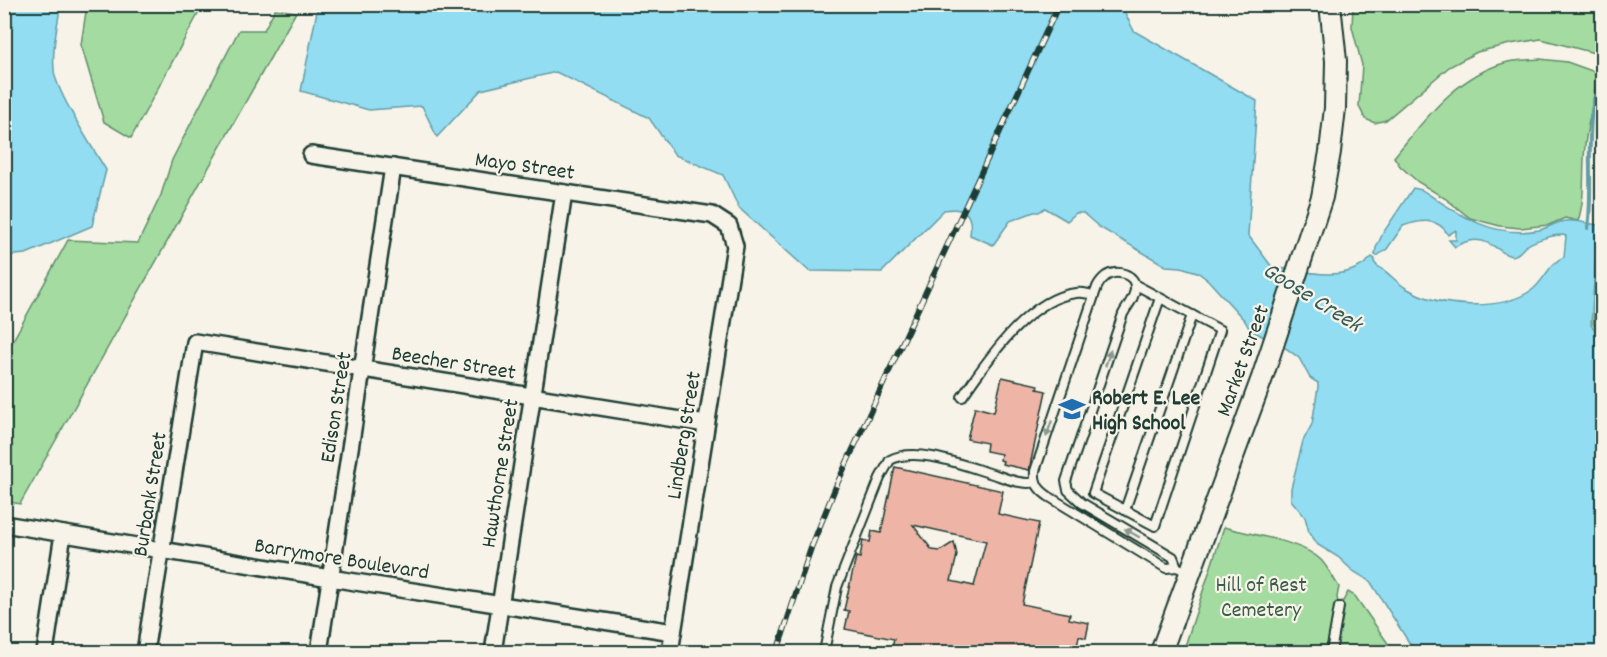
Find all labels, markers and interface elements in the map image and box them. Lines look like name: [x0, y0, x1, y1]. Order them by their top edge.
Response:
street label: Mayo Street: [473, 145, 576, 190]
water label: Goose Creek: [1255, 255, 1369, 344]
street label: Market Street: [1210, 301, 1279, 421]
street label: Beecher Street: [389, 339, 518, 390]
one-way arrow: [1104, 349, 1113, 367]
street label: Edison Street: [313, 350, 362, 465]
street label: Lindberg Street: [660, 369, 711, 502]
place label: Robert E. Lee High School: [1092, 384, 1200, 440]
school or university icon: Robert E. Lee High School: [1057, 394, 1087, 424]
street label: Hawthorne Street: [474, 397, 529, 550]
one-way arrow: [1044, 420, 1053, 438]
street label: Burbank Street: [126, 430, 177, 559]
one-way arrow: [1123, 529, 1140, 539]
street label: Barrymore Boulevard: [252, 531, 431, 590]
park label: Hill of Rest Cemetery: [1215, 571, 1307, 627]

